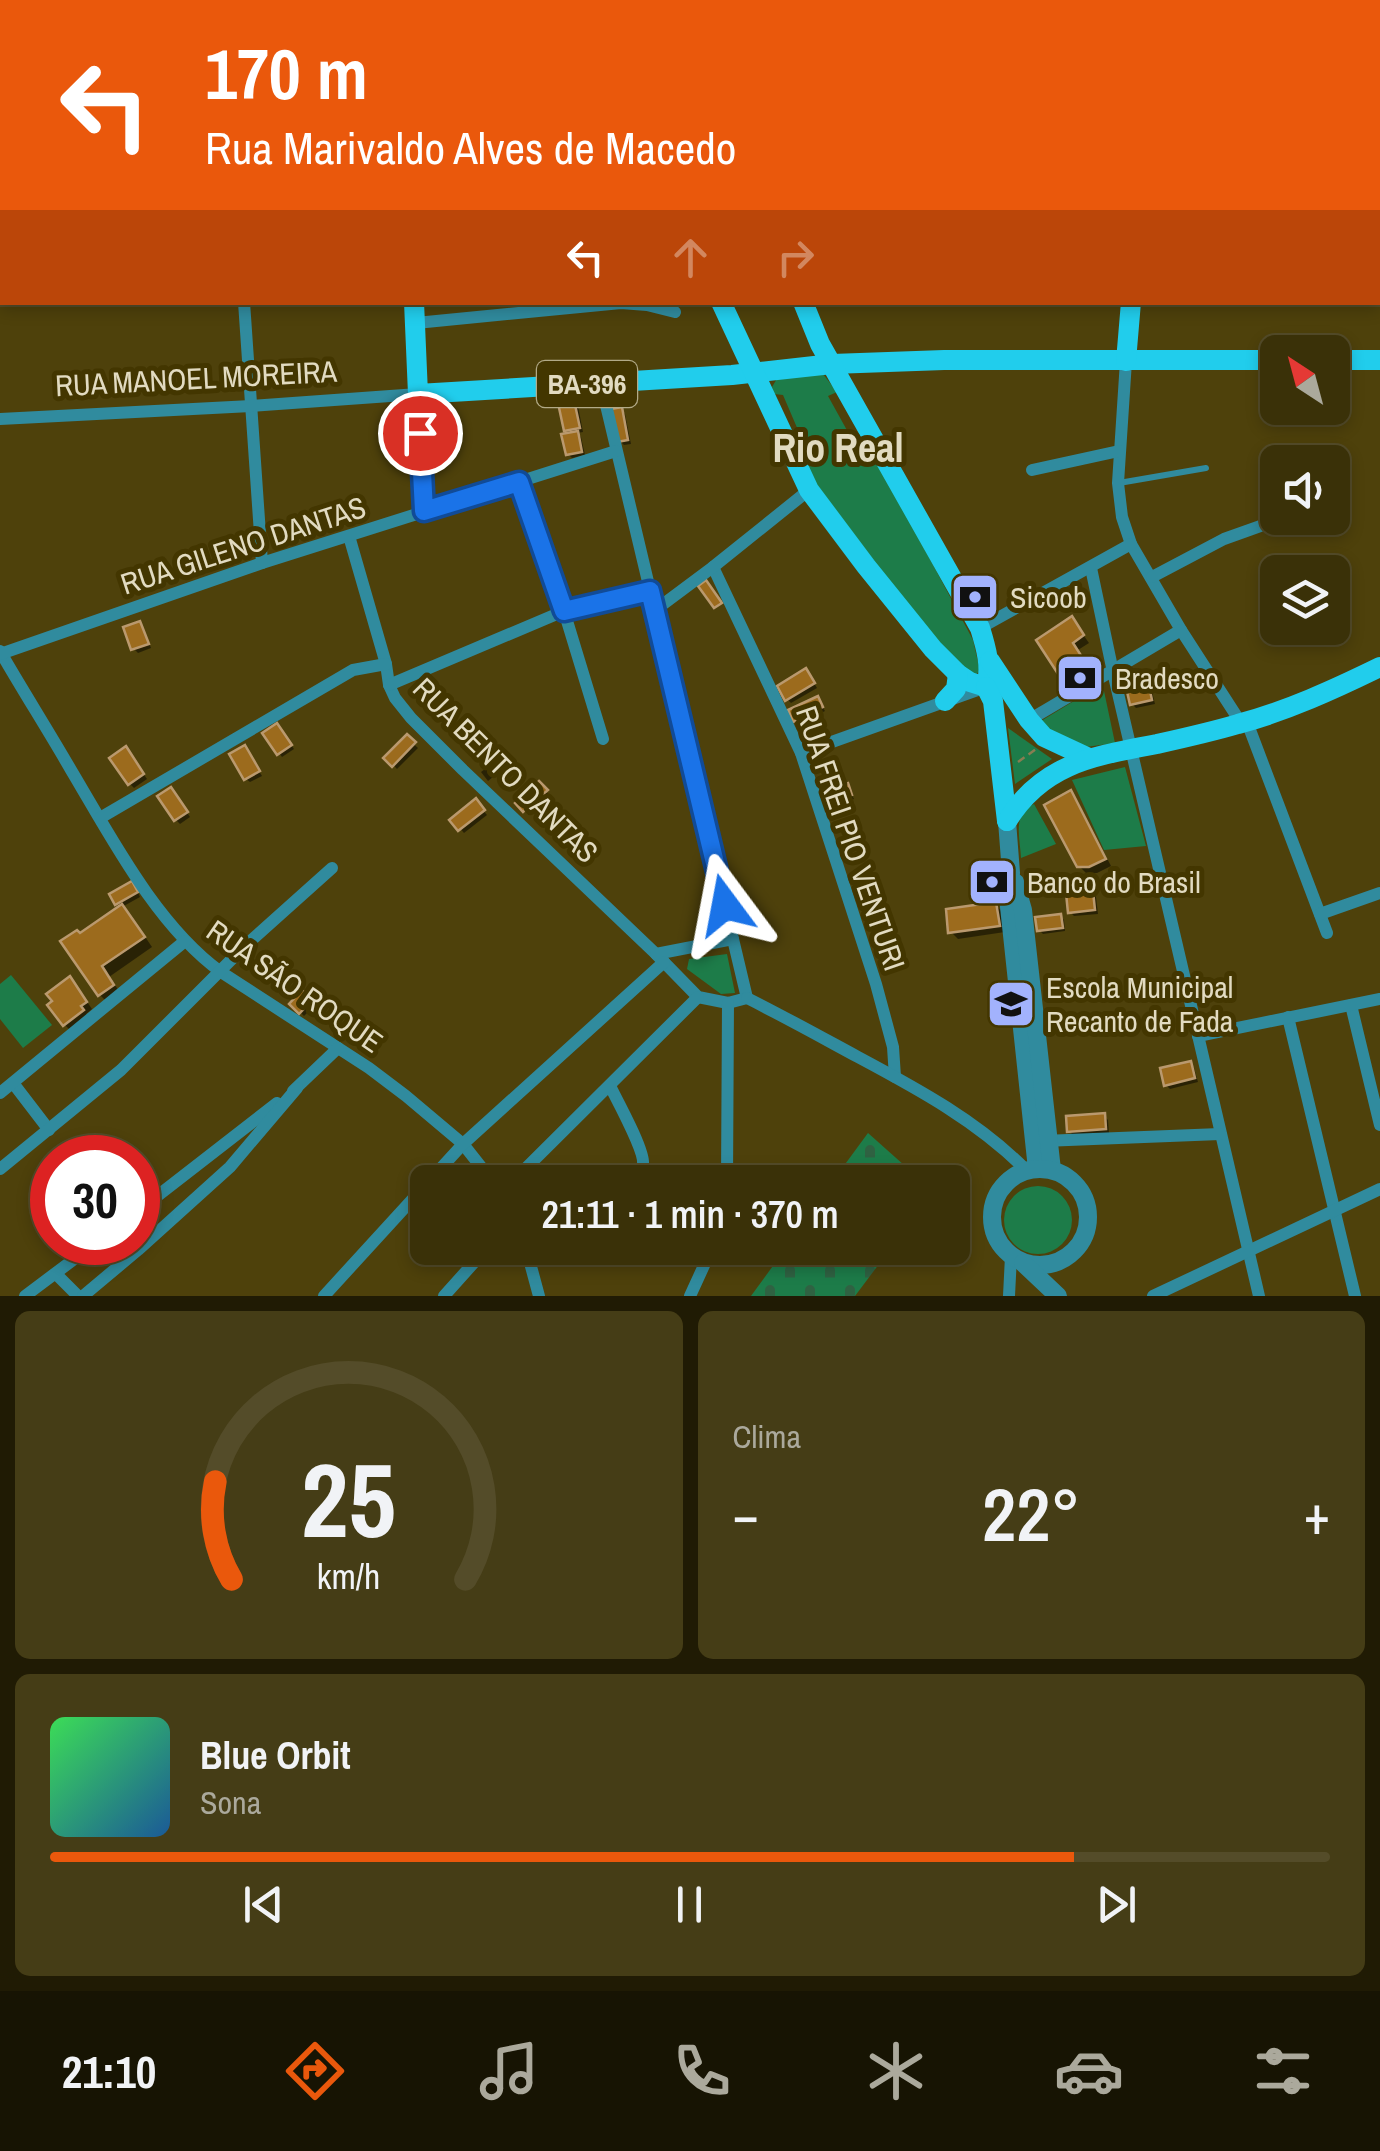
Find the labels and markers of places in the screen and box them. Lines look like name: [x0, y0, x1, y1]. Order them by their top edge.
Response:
pin: [378, 391, 463, 476]
bank icon: Sicoob: [949, 571, 1001, 623]
place label: Sicoob: [1010, 577, 1087, 617]
bank icon: Bradesco: [1054, 652, 1106, 704]
place label: Bradesco: [1115, 658, 1219, 698]
bank icon: Banco do Brasil: [966, 856, 1018, 908]
place label: Banco do Brasil: [1027, 862, 1201, 902]
place label: Escola Municipal Recanto de Fada: [1046, 967, 1234, 1041]
school or university icon: Escola Municipal Recanto de Fada: [985, 978, 1037, 1030]

